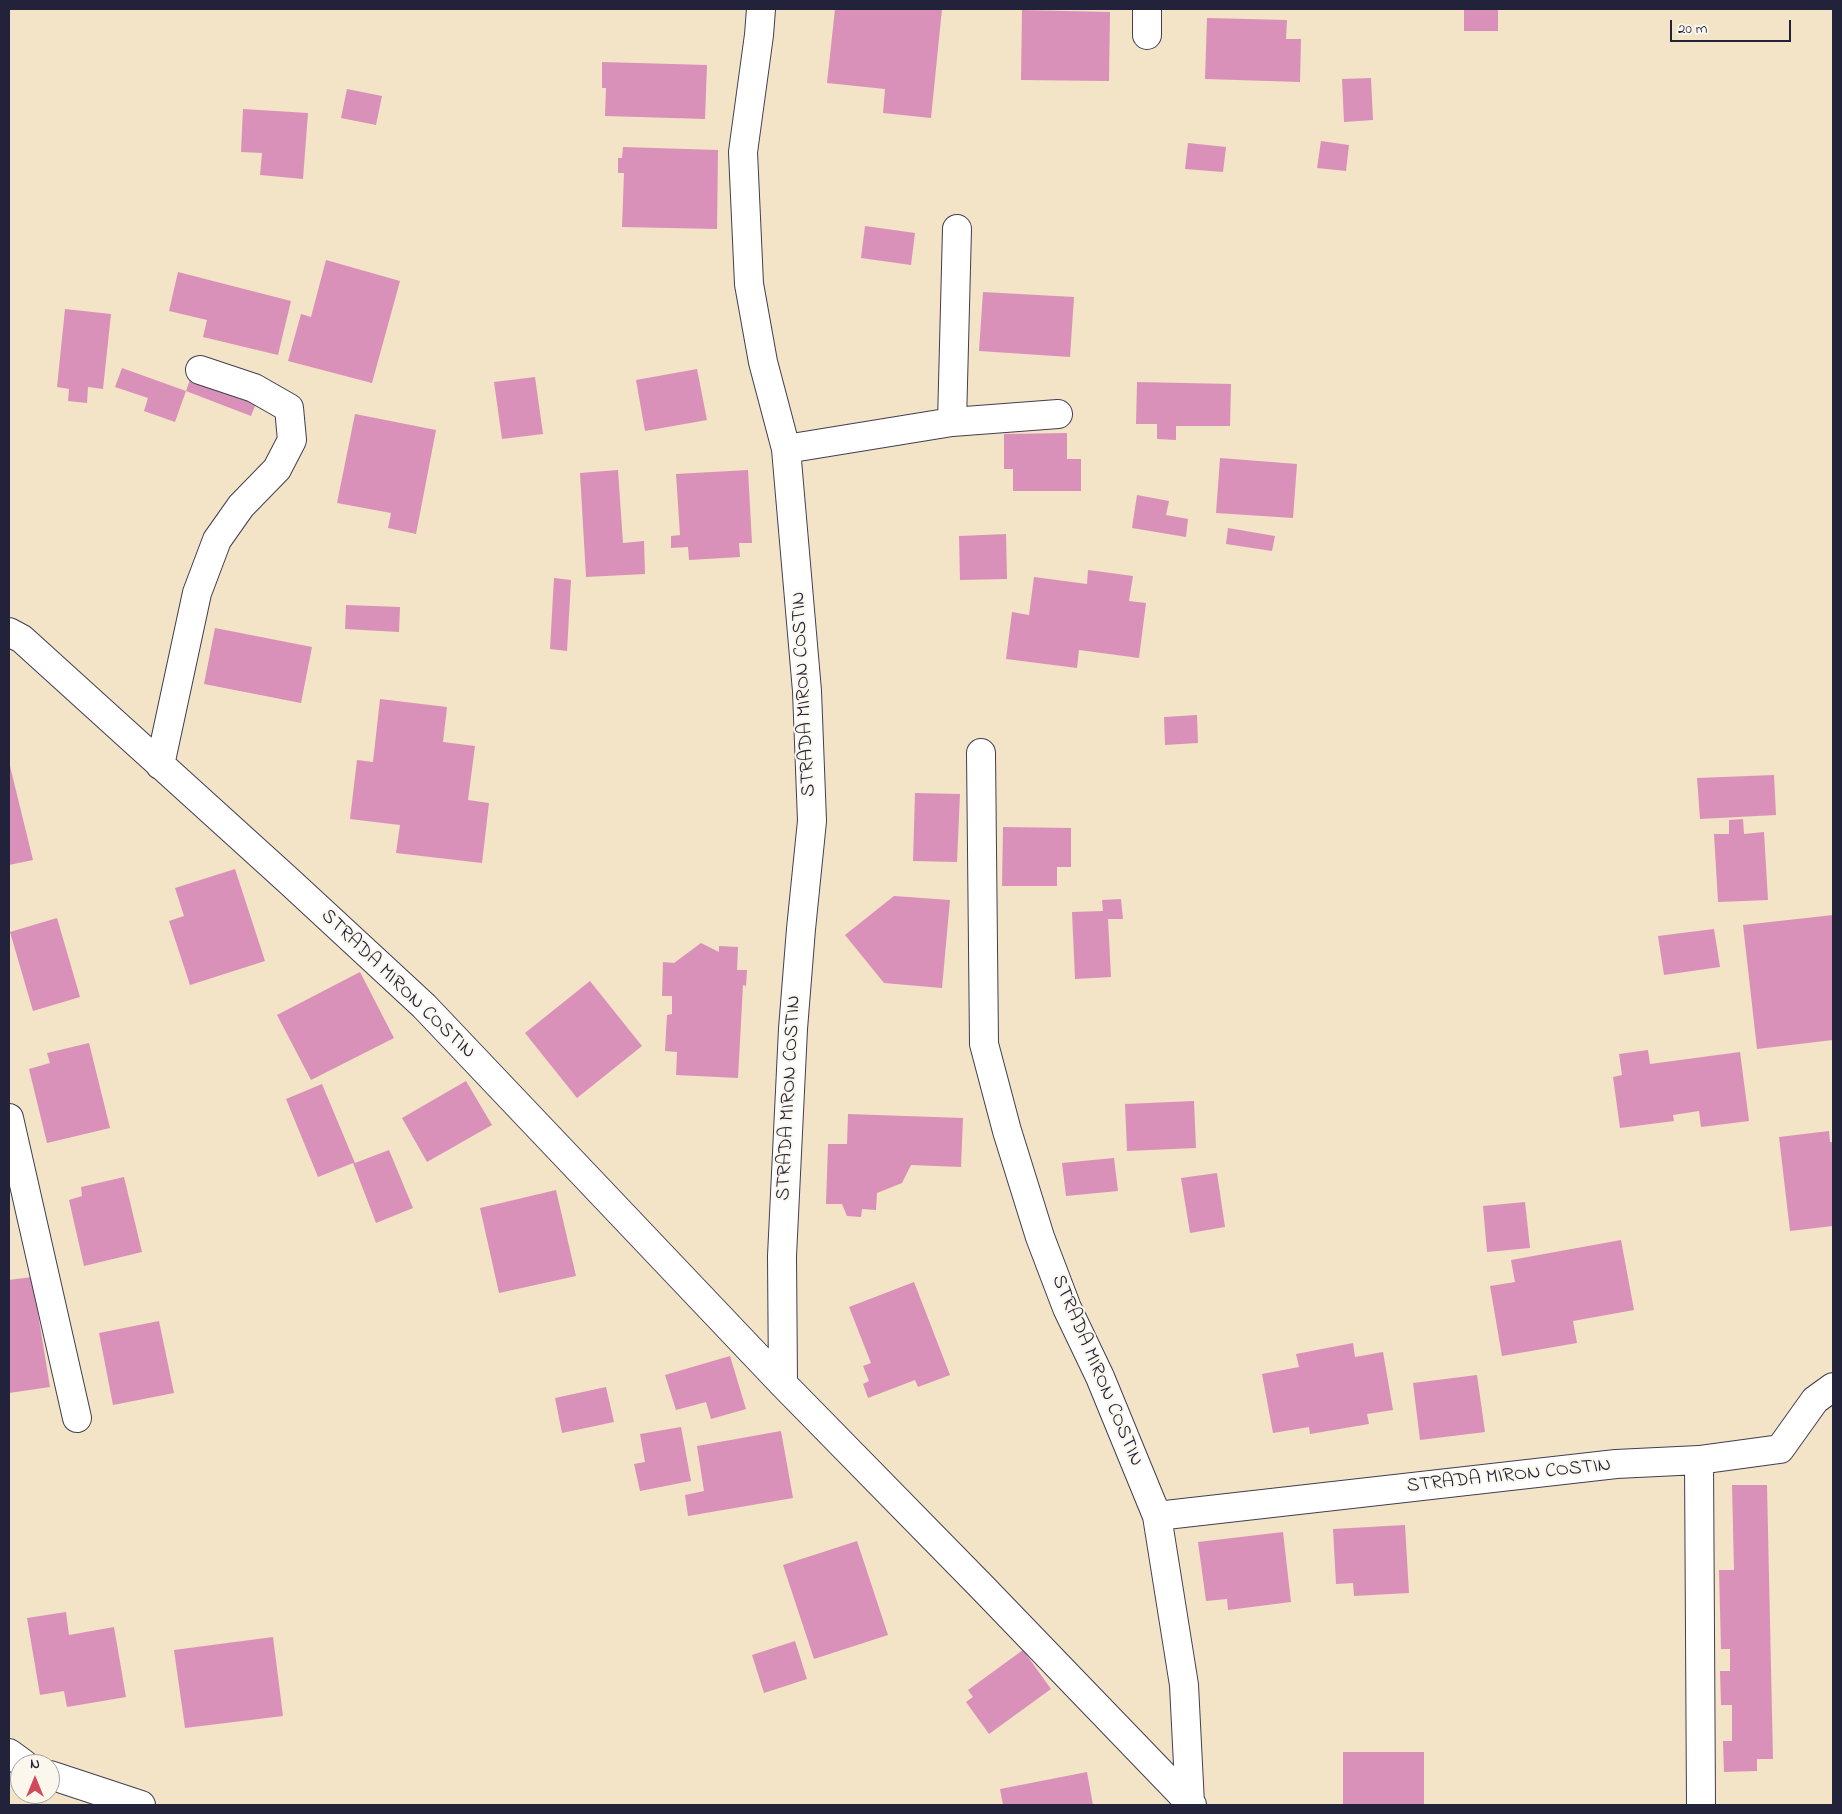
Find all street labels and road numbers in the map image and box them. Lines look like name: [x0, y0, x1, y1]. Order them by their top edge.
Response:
street label: STRADA MIRON COSTIN: [788, 591, 822, 797]
street label: STRADA MIRON COSTIN: [315, 905, 479, 1065]
street label: STRADA MIRON COSTIN: [773, 995, 807, 1201]
street label: STRADA MIRON COSTIN: [1045, 1272, 1147, 1470]
street label: STRADA MIRON COSTIN: [1406, 1454, 1612, 1500]

